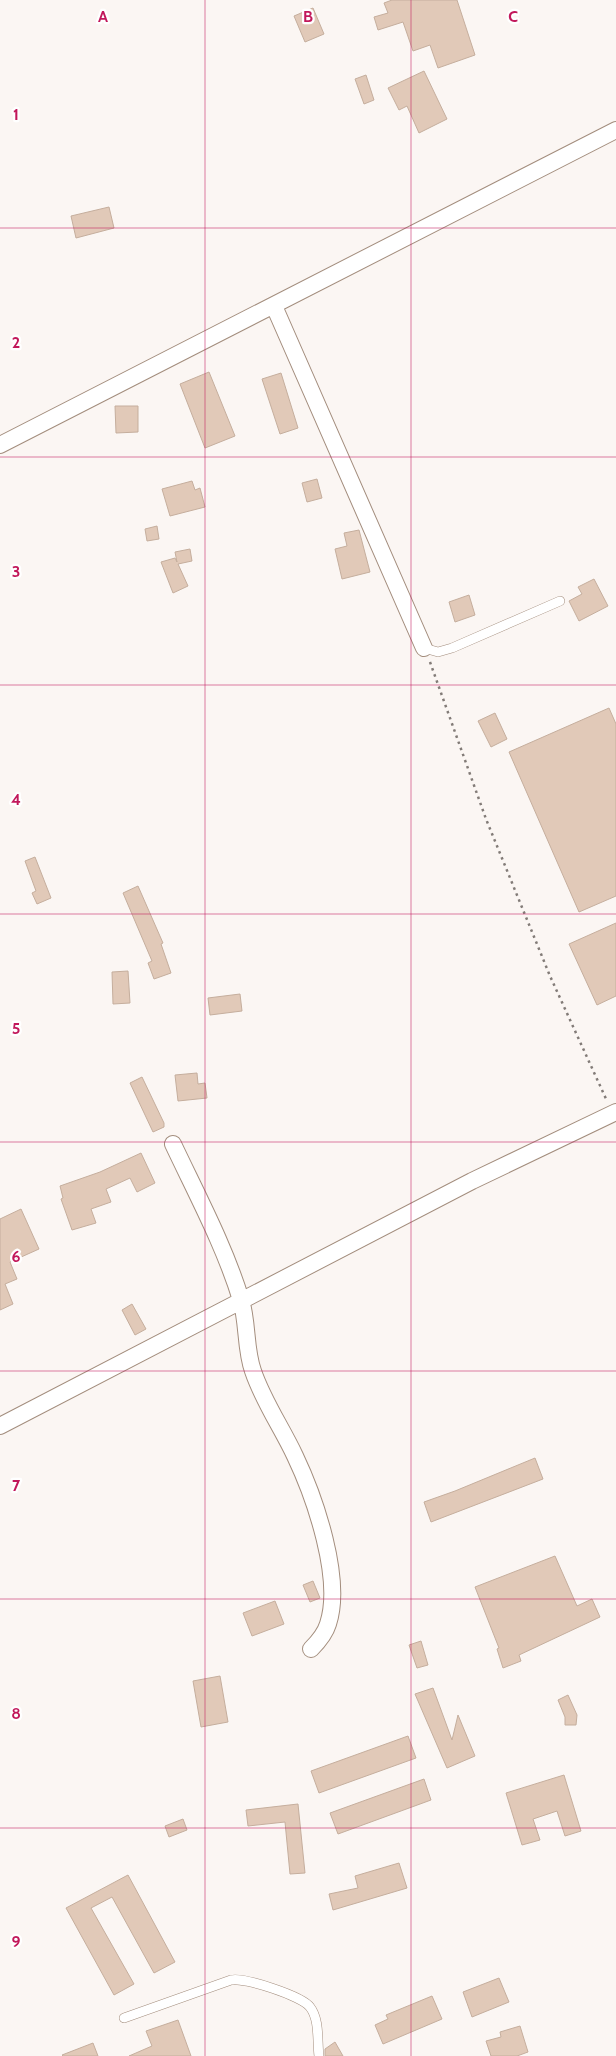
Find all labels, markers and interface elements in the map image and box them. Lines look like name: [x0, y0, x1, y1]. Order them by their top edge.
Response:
text: A: [98, 7, 108, 26]
text: B: [303, 7, 313, 26]
text: C: [508, 7, 518, 26]
text: 1: [13, 105, 19, 124]
text: 2: [12, 333, 20, 352]
text: 3: [12, 562, 20, 581]
text: 4: [11, 790, 21, 809]
text: 5: [12, 1019, 20, 1038]
text: 6: [12, 1247, 21, 1266]
text: 7: [12, 1476, 21, 1495]
text: 8: [11, 1704, 21, 1723]
text: 9: [12, 1932, 21, 1951]

